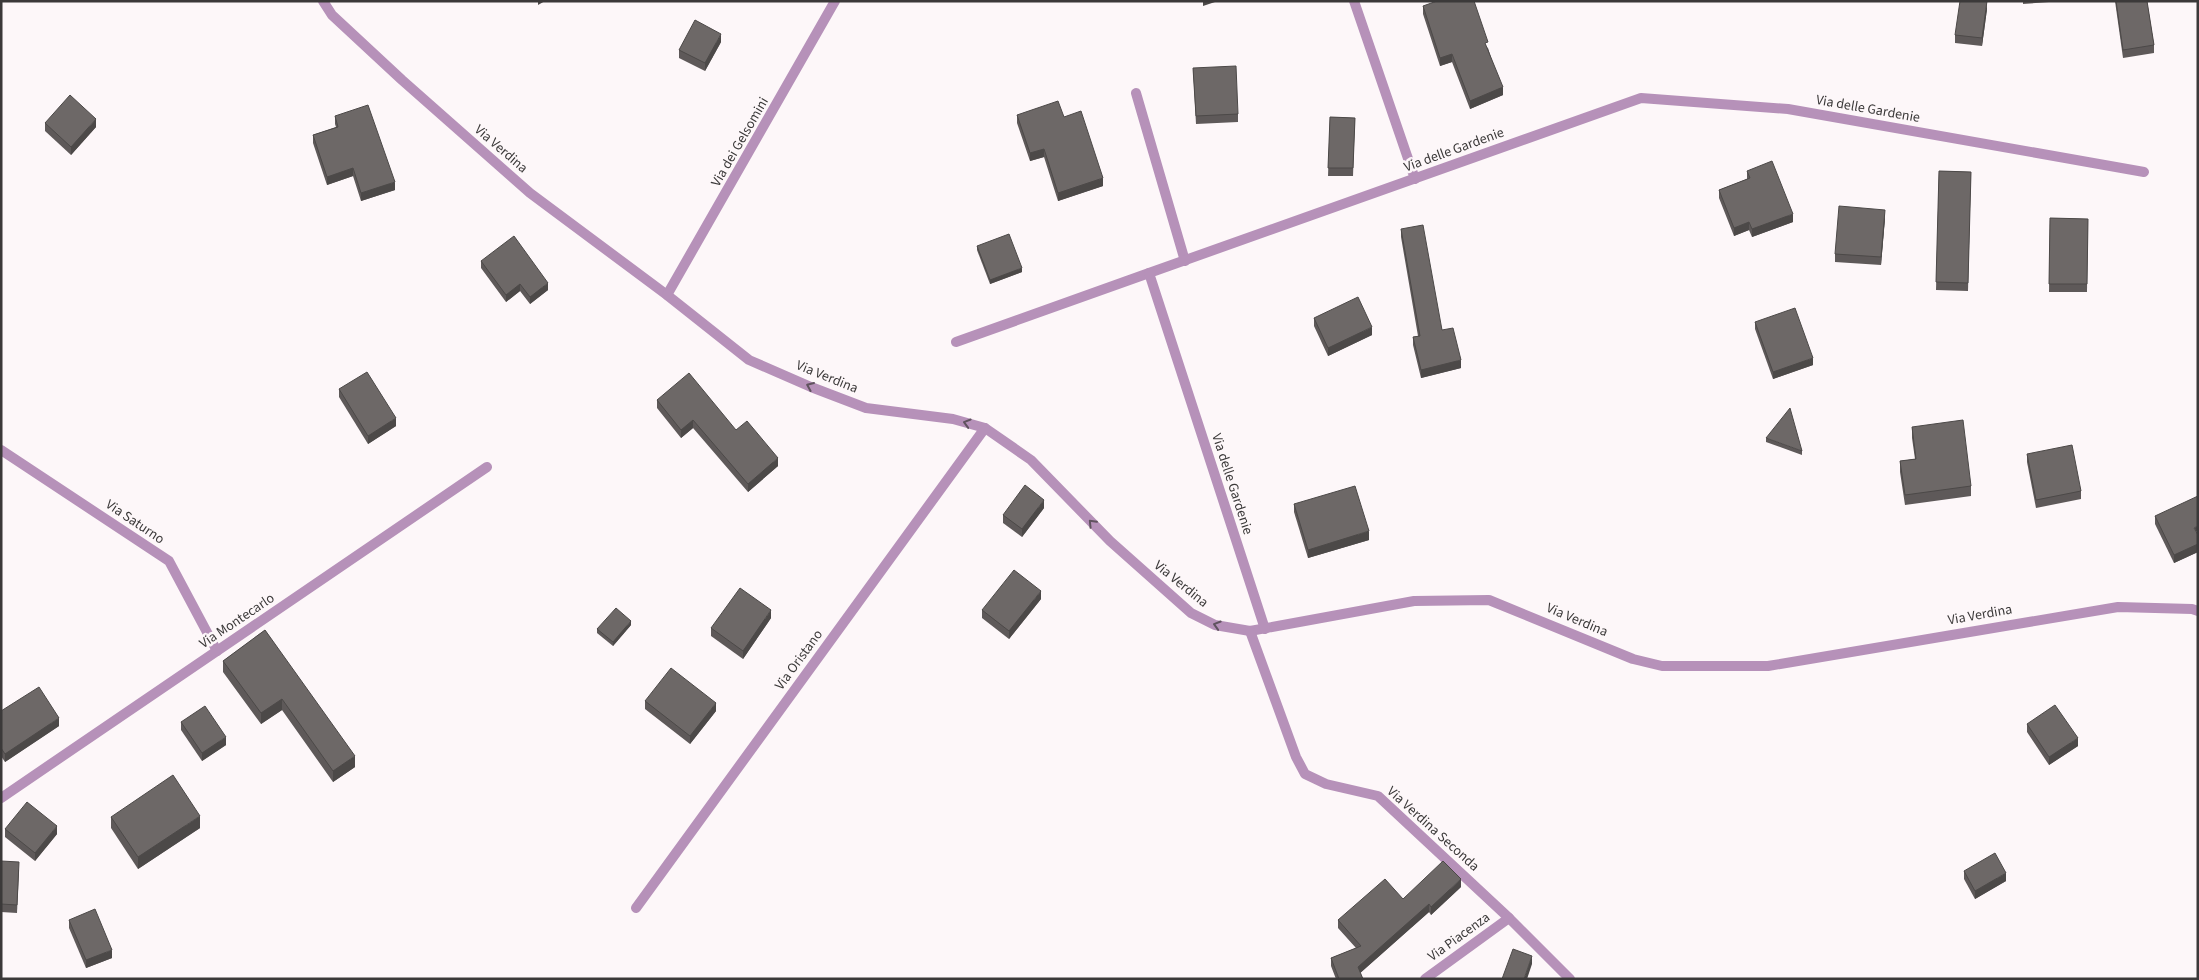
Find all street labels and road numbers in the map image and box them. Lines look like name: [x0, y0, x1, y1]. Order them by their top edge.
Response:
street label: Via delle Gardenie: [1814, 90, 1922, 128]
street label: Via dei Gelsomini: [706, 94, 774, 190]
street label: Via Verdina: [470, 120, 532, 178]
street label: Via delle Gardenie: [1401, 123, 1507, 177]
street label: Via Verdina: [793, 356, 861, 398]
street label: Via delle Gardenie: [1206, 431, 1258, 537]
street label: Via Saturno: [102, 495, 168, 549]
street label: Via Verdina: [1149, 556, 1213, 612]
street label: Via Montecarlo: [195, 588, 279, 654]
street label: Via Verdina: [1543, 598, 1611, 642]
street label: Via Verdina: [1946, 599, 2014, 631]
street label: Via Oristano: [770, 626, 828, 694]
street label: Via Verdina Seconda: [1382, 782, 1484, 876]
street label: Via Piacenza: [1424, 908, 1494, 966]

